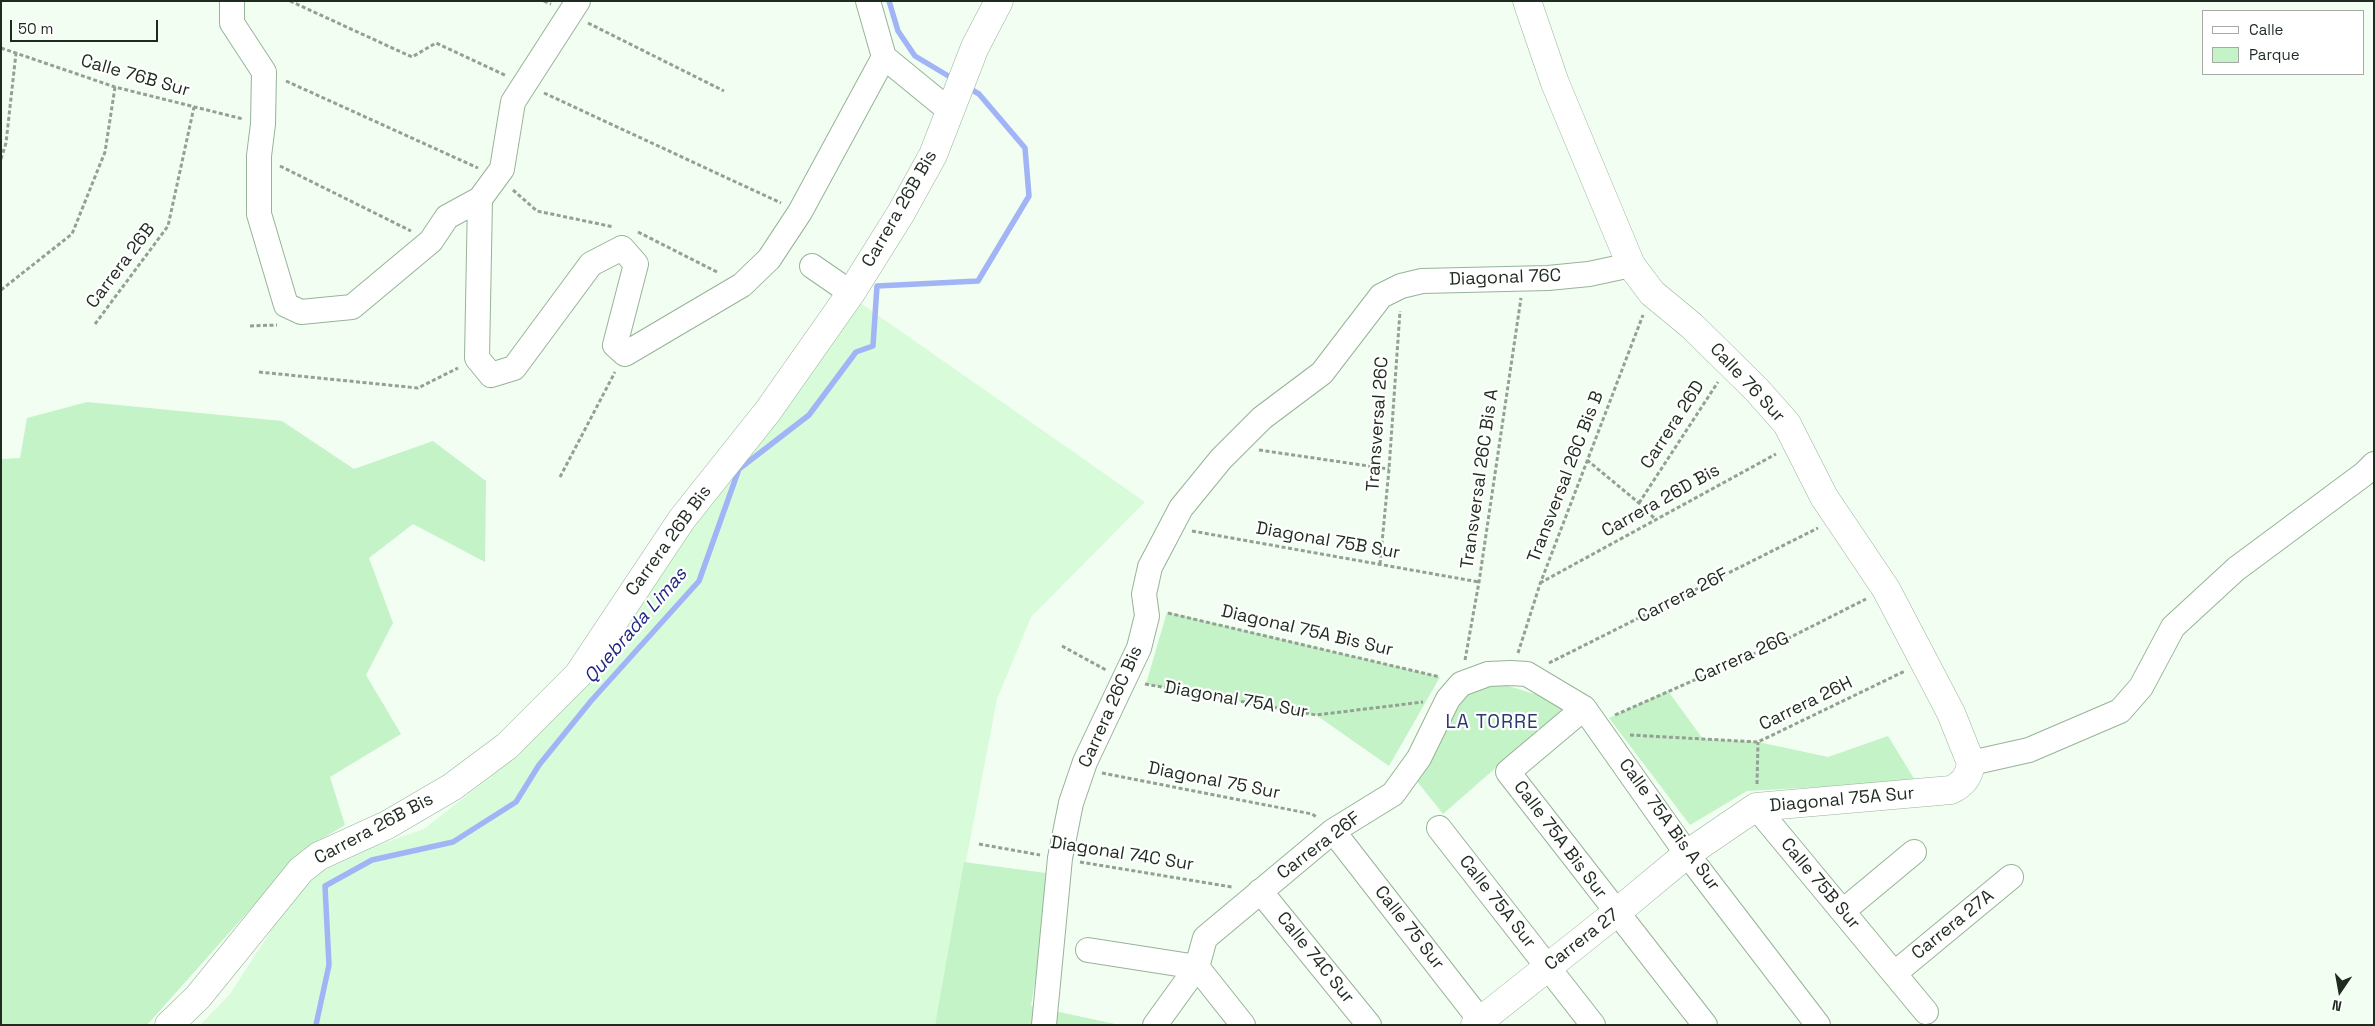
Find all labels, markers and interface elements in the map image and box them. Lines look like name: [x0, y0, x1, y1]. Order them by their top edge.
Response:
scale bar: [12, 10, 160, 42]
legend: [2202, 10, 2365, 75]
text: 50 m: [18, 19, 53, 38]
text: Calle: [2249, 20, 2284, 39]
text: Parque: [2249, 45, 2300, 64]
street label: Calle 76B Sur: [78, 50, 192, 102]
street label: Carrera 26B Bis: [858, 147, 942, 271]
street label: Carrera 26B: [82, 219, 160, 313]
street label: Diagonal 76C: [1449, 265, 1561, 291]
street label: Calle 76 Sur: [1705, 339, 1789, 427]
street label: Transversal 26C: [1363, 356, 1393, 492]
street label: Carrera 26D: [1636, 377, 1710, 473]
street label: Transversal 26C Bis A: [1457, 388, 1503, 570]
street label: Transversal 26C Bis B: [1523, 388, 1609, 566]
street label: Carrera 26D Bis: [1598, 460, 1724, 542]
street label: Carrera 26B Bis: [622, 481, 716, 601]
street label: Diagonal 75B Sur: [1254, 518, 1402, 564]
water label: Quebrada Limas: [580, 564, 692, 688]
street label: Carrera 26F: [1634, 564, 1732, 628]
street label: Diagonal 75A Bis Sur: [1219, 601, 1395, 661]
street label: Carrera 26G: [1691, 628, 1793, 688]
street label: Carrera 26C Bis: [1074, 643, 1148, 771]
street label: Carrera 26H: [1756, 672, 1856, 736]
street label: Diagonal 75A Sur: [1163, 677, 1309, 723]
district label: LA TORRE: [1444, 712, 1540, 734]
street label: Calle 75A Bis A Sur: [1614, 755, 1724, 895]
street label: Diagonal 75 Sur: [1146, 758, 1282, 804]
street label: Calle 75A Bis Sur: [1509, 777, 1611, 903]
street label: Diagonal 75A Sur: [1769, 783, 1915, 817]
street label: Carrera 26B Bis: [311, 789, 437, 869]
street label: Carrera 26F: [1273, 808, 1365, 884]
street label: Diagonal 74C Sur: [1049, 832, 1195, 876]
street label: Calle 75B Sur: [1776, 834, 1864, 934]
street label: Calle 75A Sur: [1454, 851, 1540, 953]
street label: Calle 75 Sur: [1370, 882, 1448, 974]
street label: Carrera 27A: [1908, 885, 1998, 965]
street label: Carrera 27: [1541, 904, 1623, 976]
street label: Calle 74C Sur: [1272, 908, 1358, 1008]
north arrow: [2315, 966, 2365, 1016]
text: N: [2330, 996, 2343, 1015]

